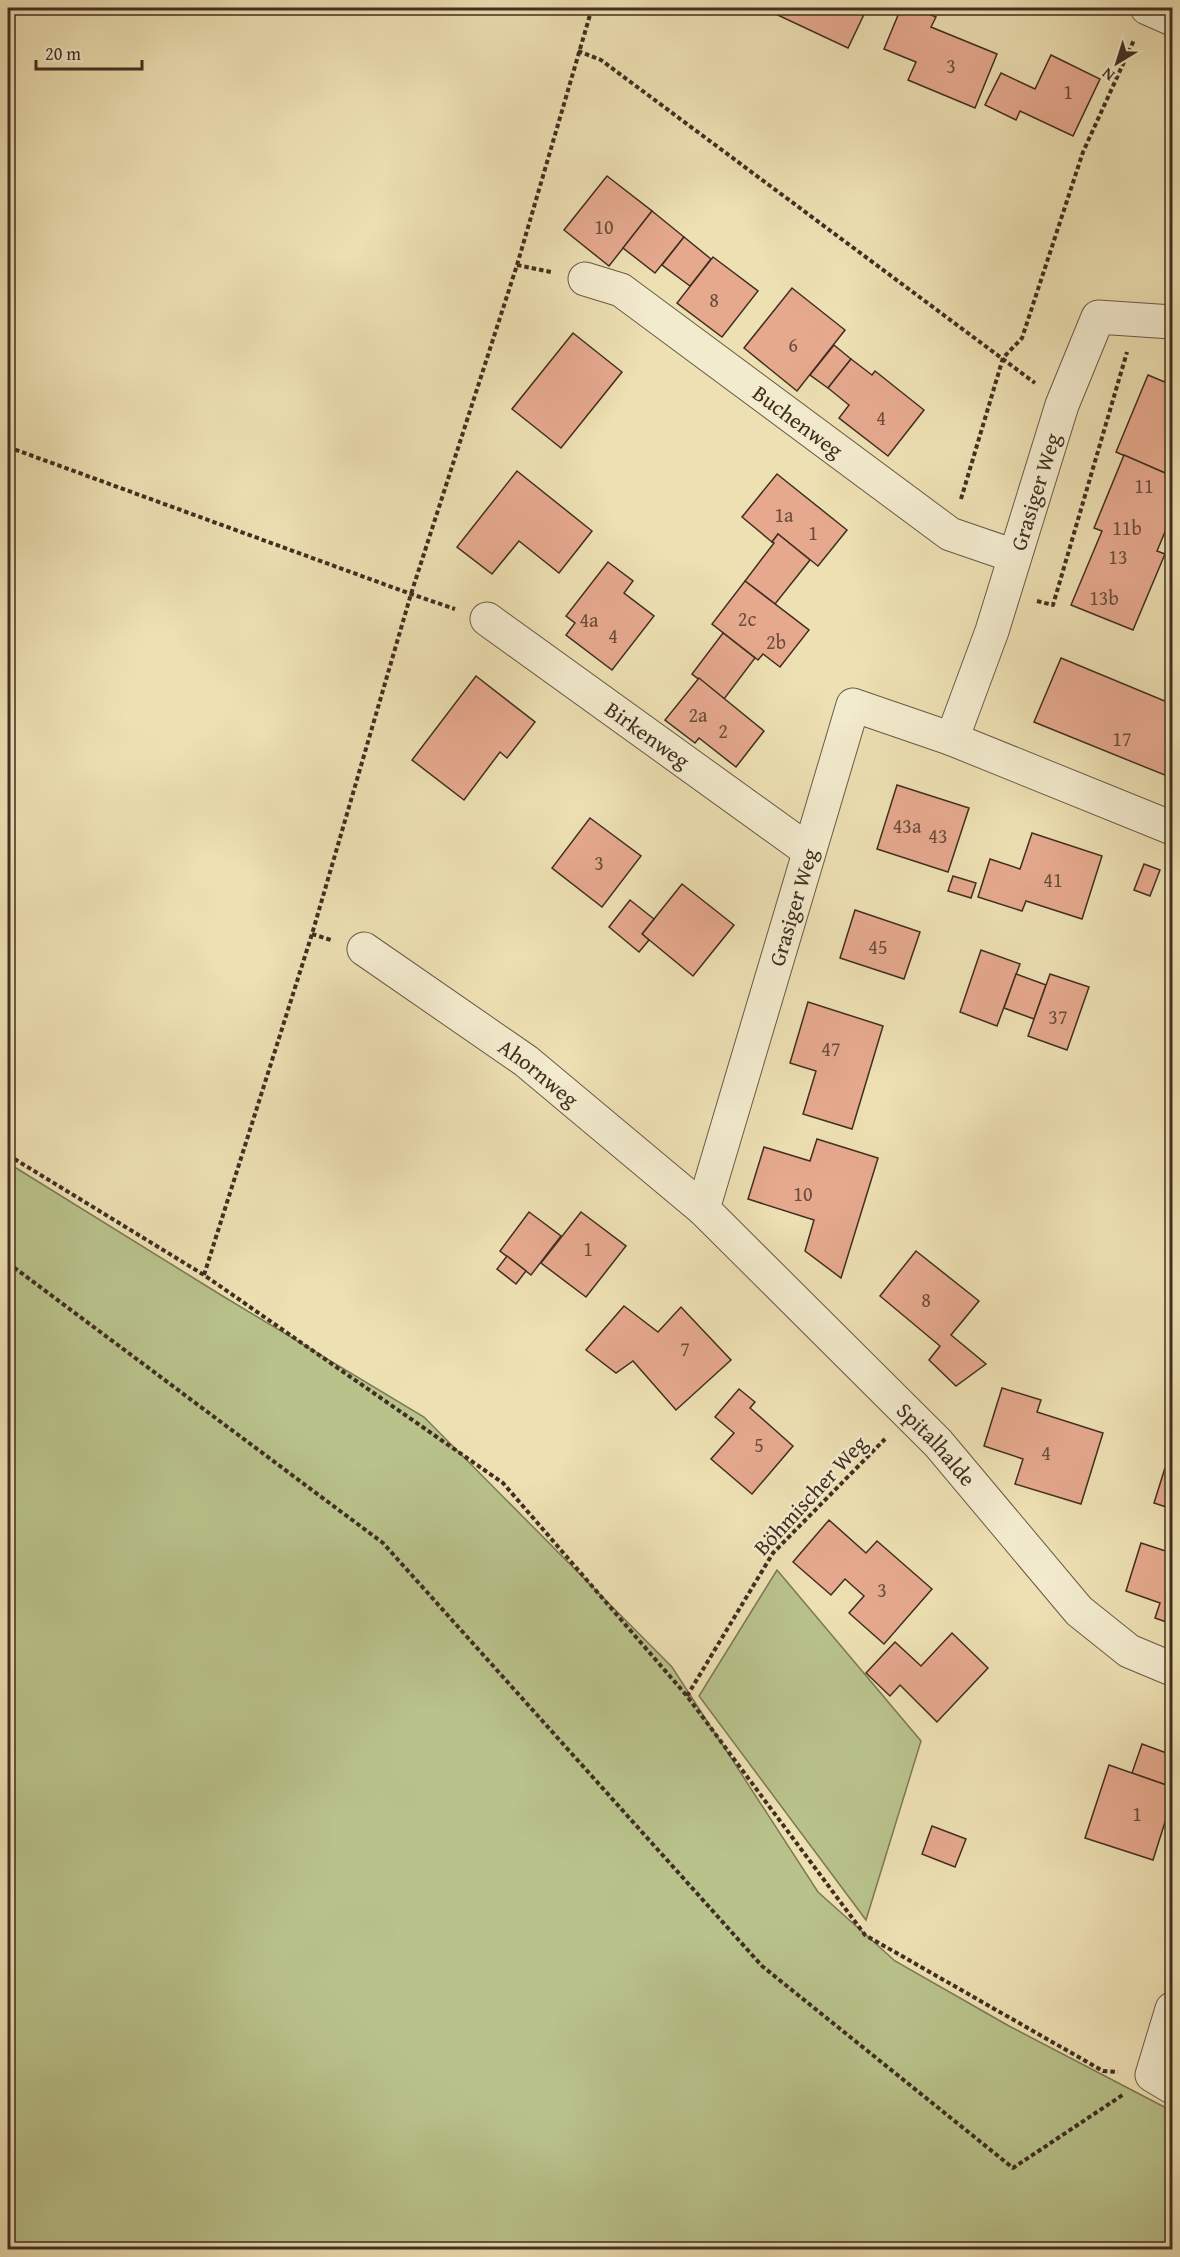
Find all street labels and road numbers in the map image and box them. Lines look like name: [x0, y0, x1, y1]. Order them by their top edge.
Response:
street label: Buchenweg: [746, 377, 850, 466]
street label: Grasiger Weg: [1002, 429, 1068, 554]
street label: Birkenweg: [599, 693, 697, 776]
street label: Grasiger Weg: [760, 844, 826, 970]
street label: Ahornweg: [492, 1031, 586, 1115]
street label: Spitalhalde: [890, 1395, 984, 1493]
street label: Böhmischer Weg: [746, 1428, 874, 1562]

